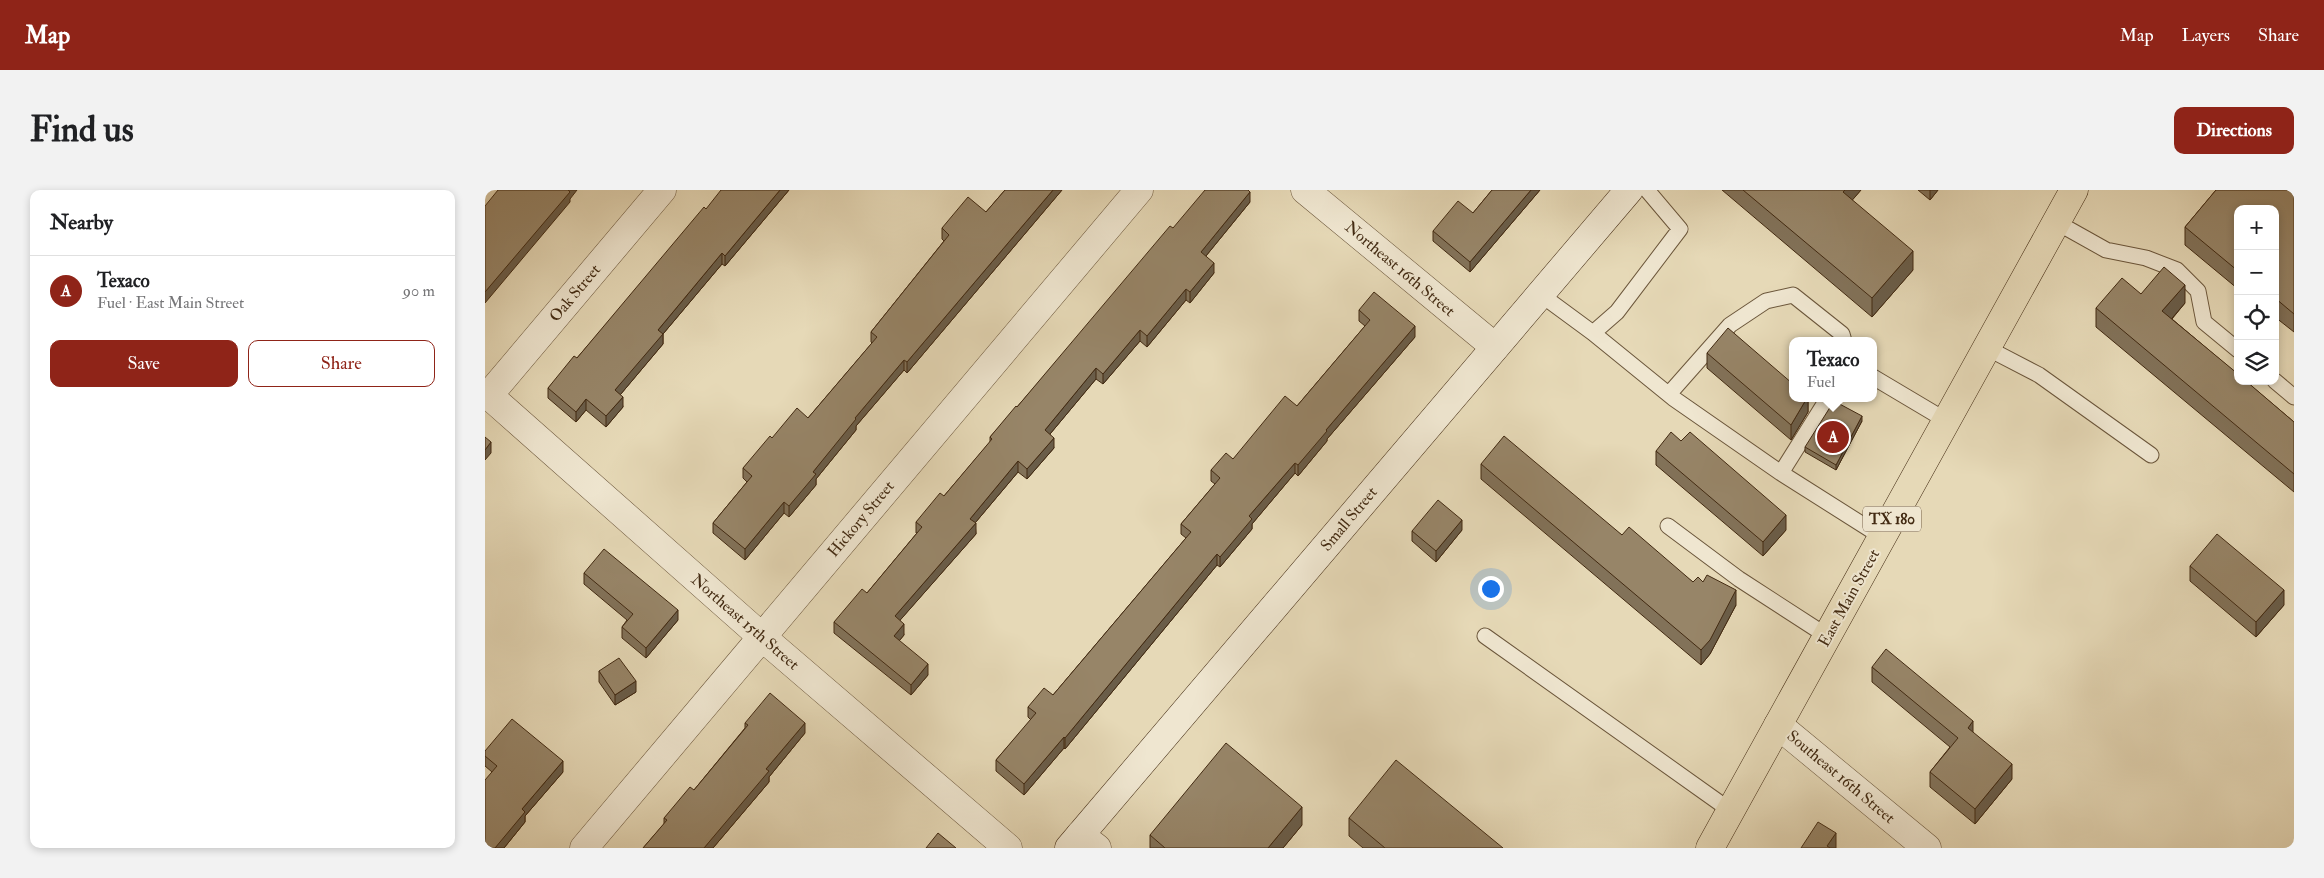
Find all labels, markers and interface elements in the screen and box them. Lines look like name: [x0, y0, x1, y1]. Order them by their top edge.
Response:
text: Map: [25, 20, 70, 51]
text: Map: [2120, 24, 2154, 47]
text: Layers: [2182, 24, 2230, 47]
text: Share: [2258, 24, 2299, 47]
button: Directions: [2174, 107, 2294, 154]
text: Find us: [30, 108, 134, 152]
map controls: [2234, 205, 2279, 385]
button: +: [2234, 205, 2279, 250]
text: Nearby: [50, 209, 113, 236]
street label: Northeast 16th Street: [1341, 217, 1459, 321]
button: −: [2234, 250, 2279, 295]
street label: Oak Street: [545, 260, 605, 326]
text: Texaco: [97, 269, 150, 293]
text: A: [61, 281, 71, 301]
text: 90 m: [403, 281, 435, 301]
text: Fuel · East Main Street: [97, 293, 244, 313]
button: locate: [2234, 295, 2279, 340]
popup: [1789, 337, 1877, 402]
button: Save: [50, 340, 238, 387]
button: Share: [248, 340, 435, 387]
button: layers: [2234, 340, 2279, 385]
text: Texaco: [1807, 348, 1859, 372]
text: Fuel: [1807, 372, 1835, 392]
pin: A: [1817, 418, 1849, 456]
street label: Hickory Street: [823, 477, 899, 561]
street label: Small Street: [1316, 483, 1382, 555]
road number: TX 180: [1863, 506, 1921, 532]
street label: East Main Street: [1814, 546, 1884, 650]
street label: Northeast 15th Street: [687, 570, 803, 674]
your location: [1478, 576, 1504, 602]
street label: Southeast 16th Street: [1783, 726, 1899, 828]

